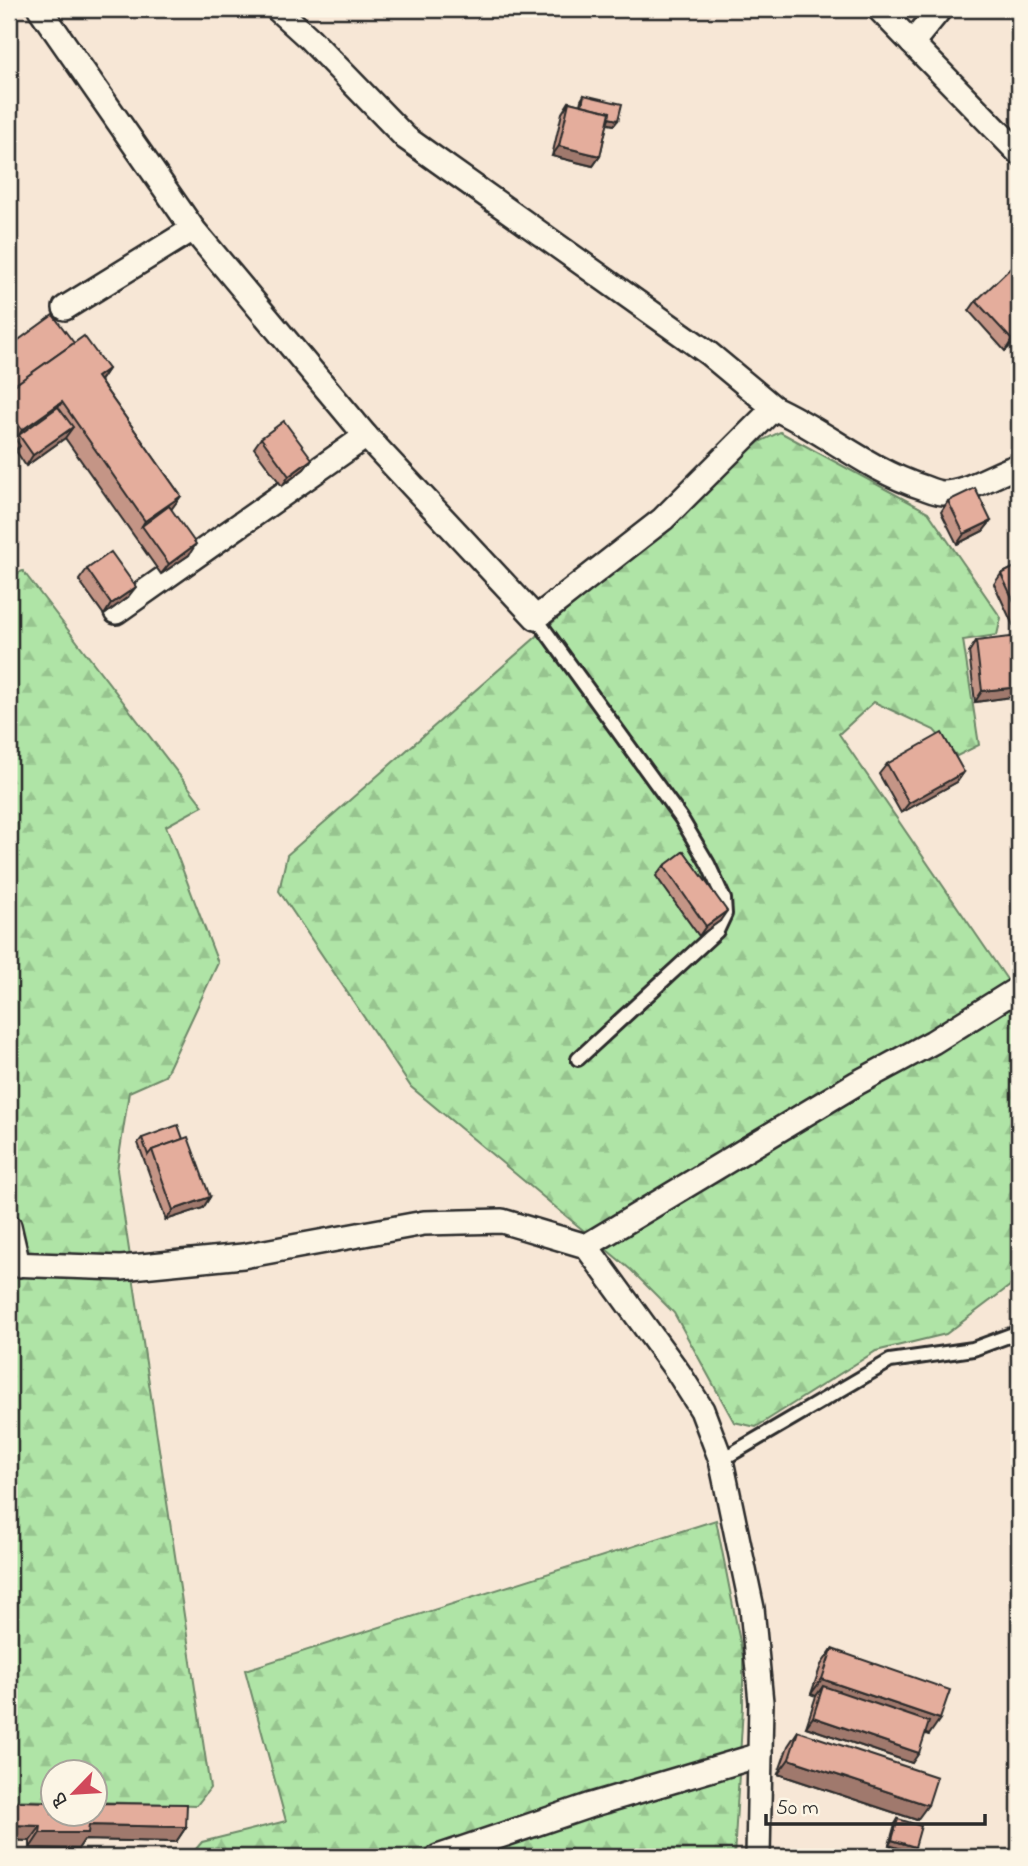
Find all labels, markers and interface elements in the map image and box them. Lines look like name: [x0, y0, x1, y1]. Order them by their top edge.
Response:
north arrow: [38, 1758, 108, 1828]
scale bar: [766, 1782, 984, 1826]
text: B: [46, 1787, 76, 1812]
text: 50 m: [776, 1794, 819, 1824]

